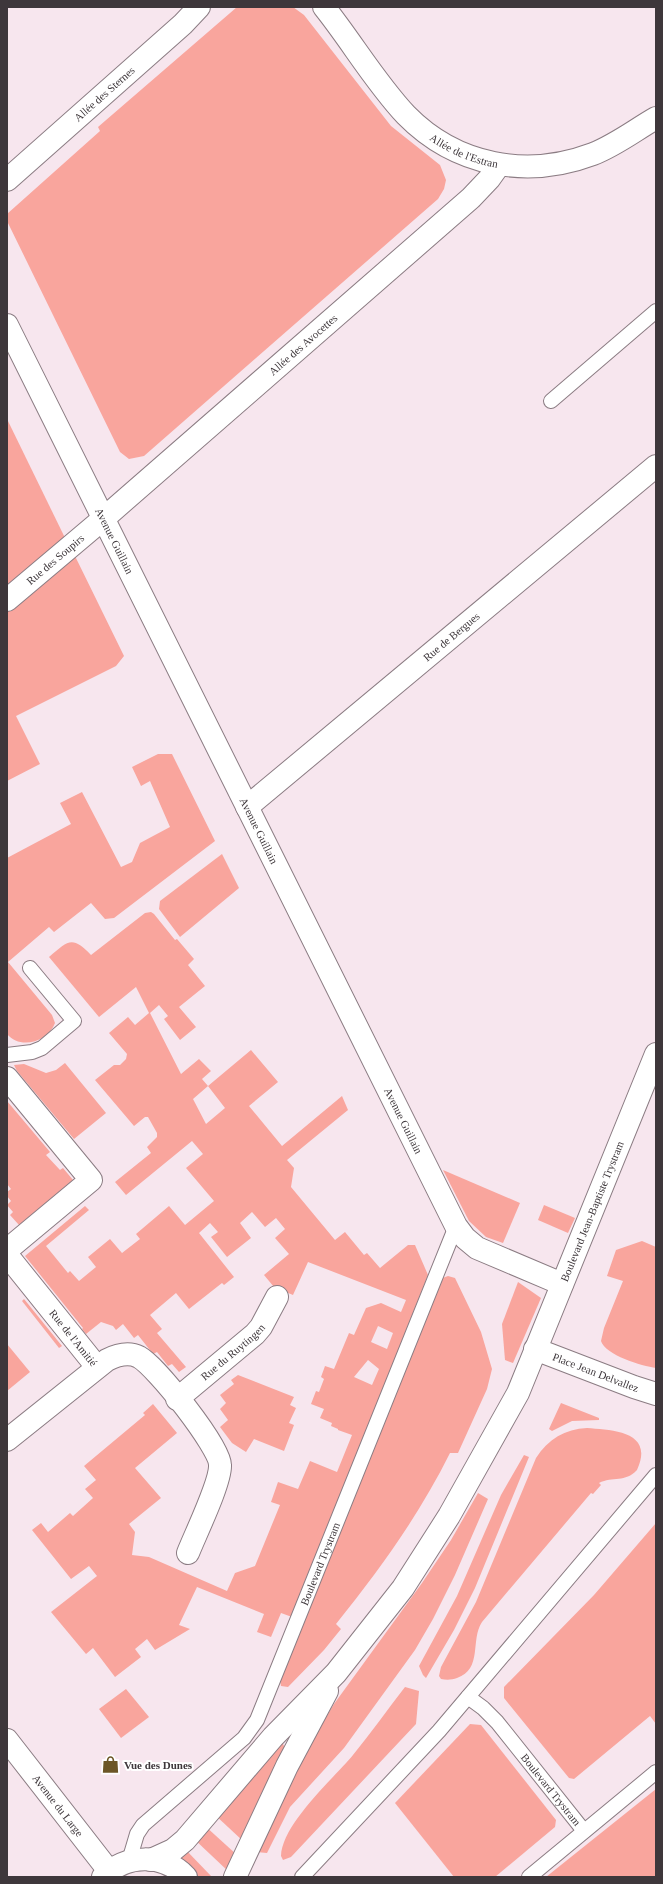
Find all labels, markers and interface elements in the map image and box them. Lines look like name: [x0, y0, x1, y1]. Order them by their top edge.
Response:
street label: Allée des Sternes: [72, 64, 137, 124]
street label: Allée de l'Estran: [428, 131, 500, 170]
street label: Allée des Avocettes: [266, 312, 340, 378]
street label: Avenue Guillain: [93, 506, 136, 576]
street label: Rue des Soupirs: [24, 532, 86, 587]
street label: Rue de Bergues: [421, 610, 482, 664]
street label: Avenue Guillain: [238, 796, 281, 866]
street label: Avenue Guillain: [382, 1086, 425, 1156]
street label: Boulevard Jean-Baptiste Trystram: [558, 1139, 626, 1283]
street label: Rue de l'Amitié: [47, 1307, 100, 1368]
street label: Rue du Ruytingen: [198, 1321, 267, 1383]
street label: Place Jean Delvallez: [551, 1350, 640, 1394]
street label: Boulevard Trystram: [298, 1520, 342, 1607]
street label: Boulevard Trystram: [519, 1751, 584, 1828]
shop icon: Vue des Dunes: [101, 1755, 121, 1775]
place label: Vue des Dunes: [124, 1759, 193, 1771]
street label: Avenue du Large: [30, 1772, 86, 1839]

